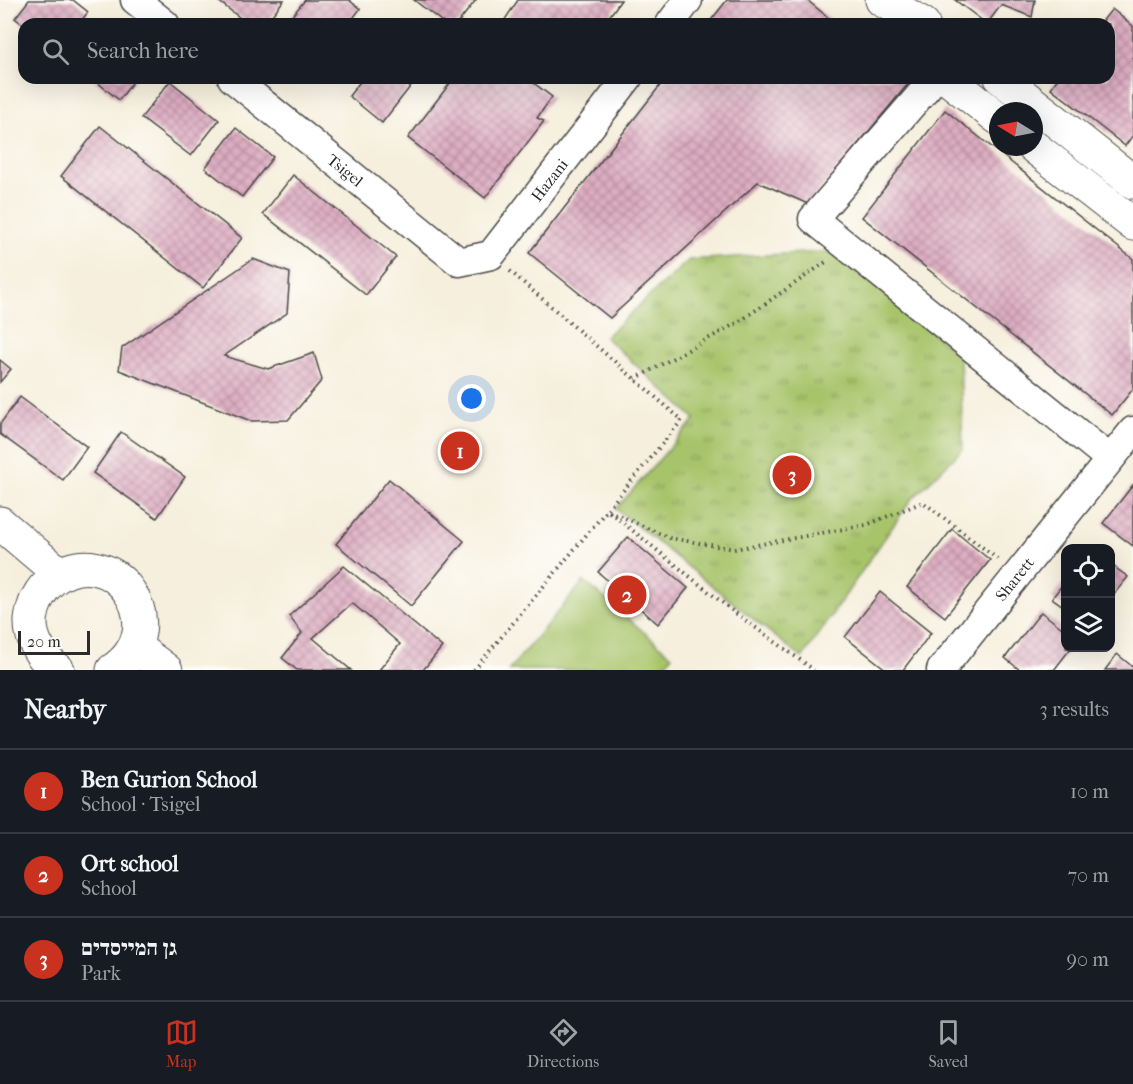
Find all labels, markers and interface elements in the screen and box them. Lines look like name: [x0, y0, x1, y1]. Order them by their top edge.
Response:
search box: [18, 18, 1115, 84]
icon: search: [39, 35, 72, 68]
text: Search here: [87, 38, 199, 64]
north arrow: [989, 102, 1043, 156]
street label: Tsigel: [323, 150, 367, 191]
street label: Hazani: [527, 155, 572, 205]
your location: [457, 384, 486, 413]
pin: 1: [440, 428, 480, 474]
pin: 3: [772, 452, 812, 498]
map controls: [1061, 544, 1115, 652]
button: locate: [1061, 544, 1115, 598]
street label: Sharett: [991, 553, 1038, 605]
pin: 2: [608, 572, 646, 618]
button: layers: [1061, 598, 1115, 652]
scale bar: [18, 628, 90, 656]
text: 20 m: [27, 632, 61, 651]
text: Nearby: [24, 694, 106, 725]
text: 3 results: [1040, 698, 1109, 721]
text: Ben Gurion School: [81, 767, 257, 793]
text: 1: [40, 780, 47, 803]
text: 10 m: [1070, 780, 1109, 803]
text: School · Tsigel: [81, 793, 201, 816]
text: Ort school: [81, 851, 179, 877]
text: 2: [38, 864, 49, 887]
text: 70 m: [1067, 864, 1109, 887]
text: School: [81, 877, 137, 900]
text: גן המייסדים: [81, 935, 177, 961]
text: 3: [39, 948, 48, 971]
text: 90 m: [1067, 948, 1109, 971]
text: Park: [81, 962, 121, 985]
tab: Map: [165, 1016, 198, 1071]
tab: Directions: [527, 1016, 599, 1071]
tab: Saved: [929, 1016, 968, 1071]

